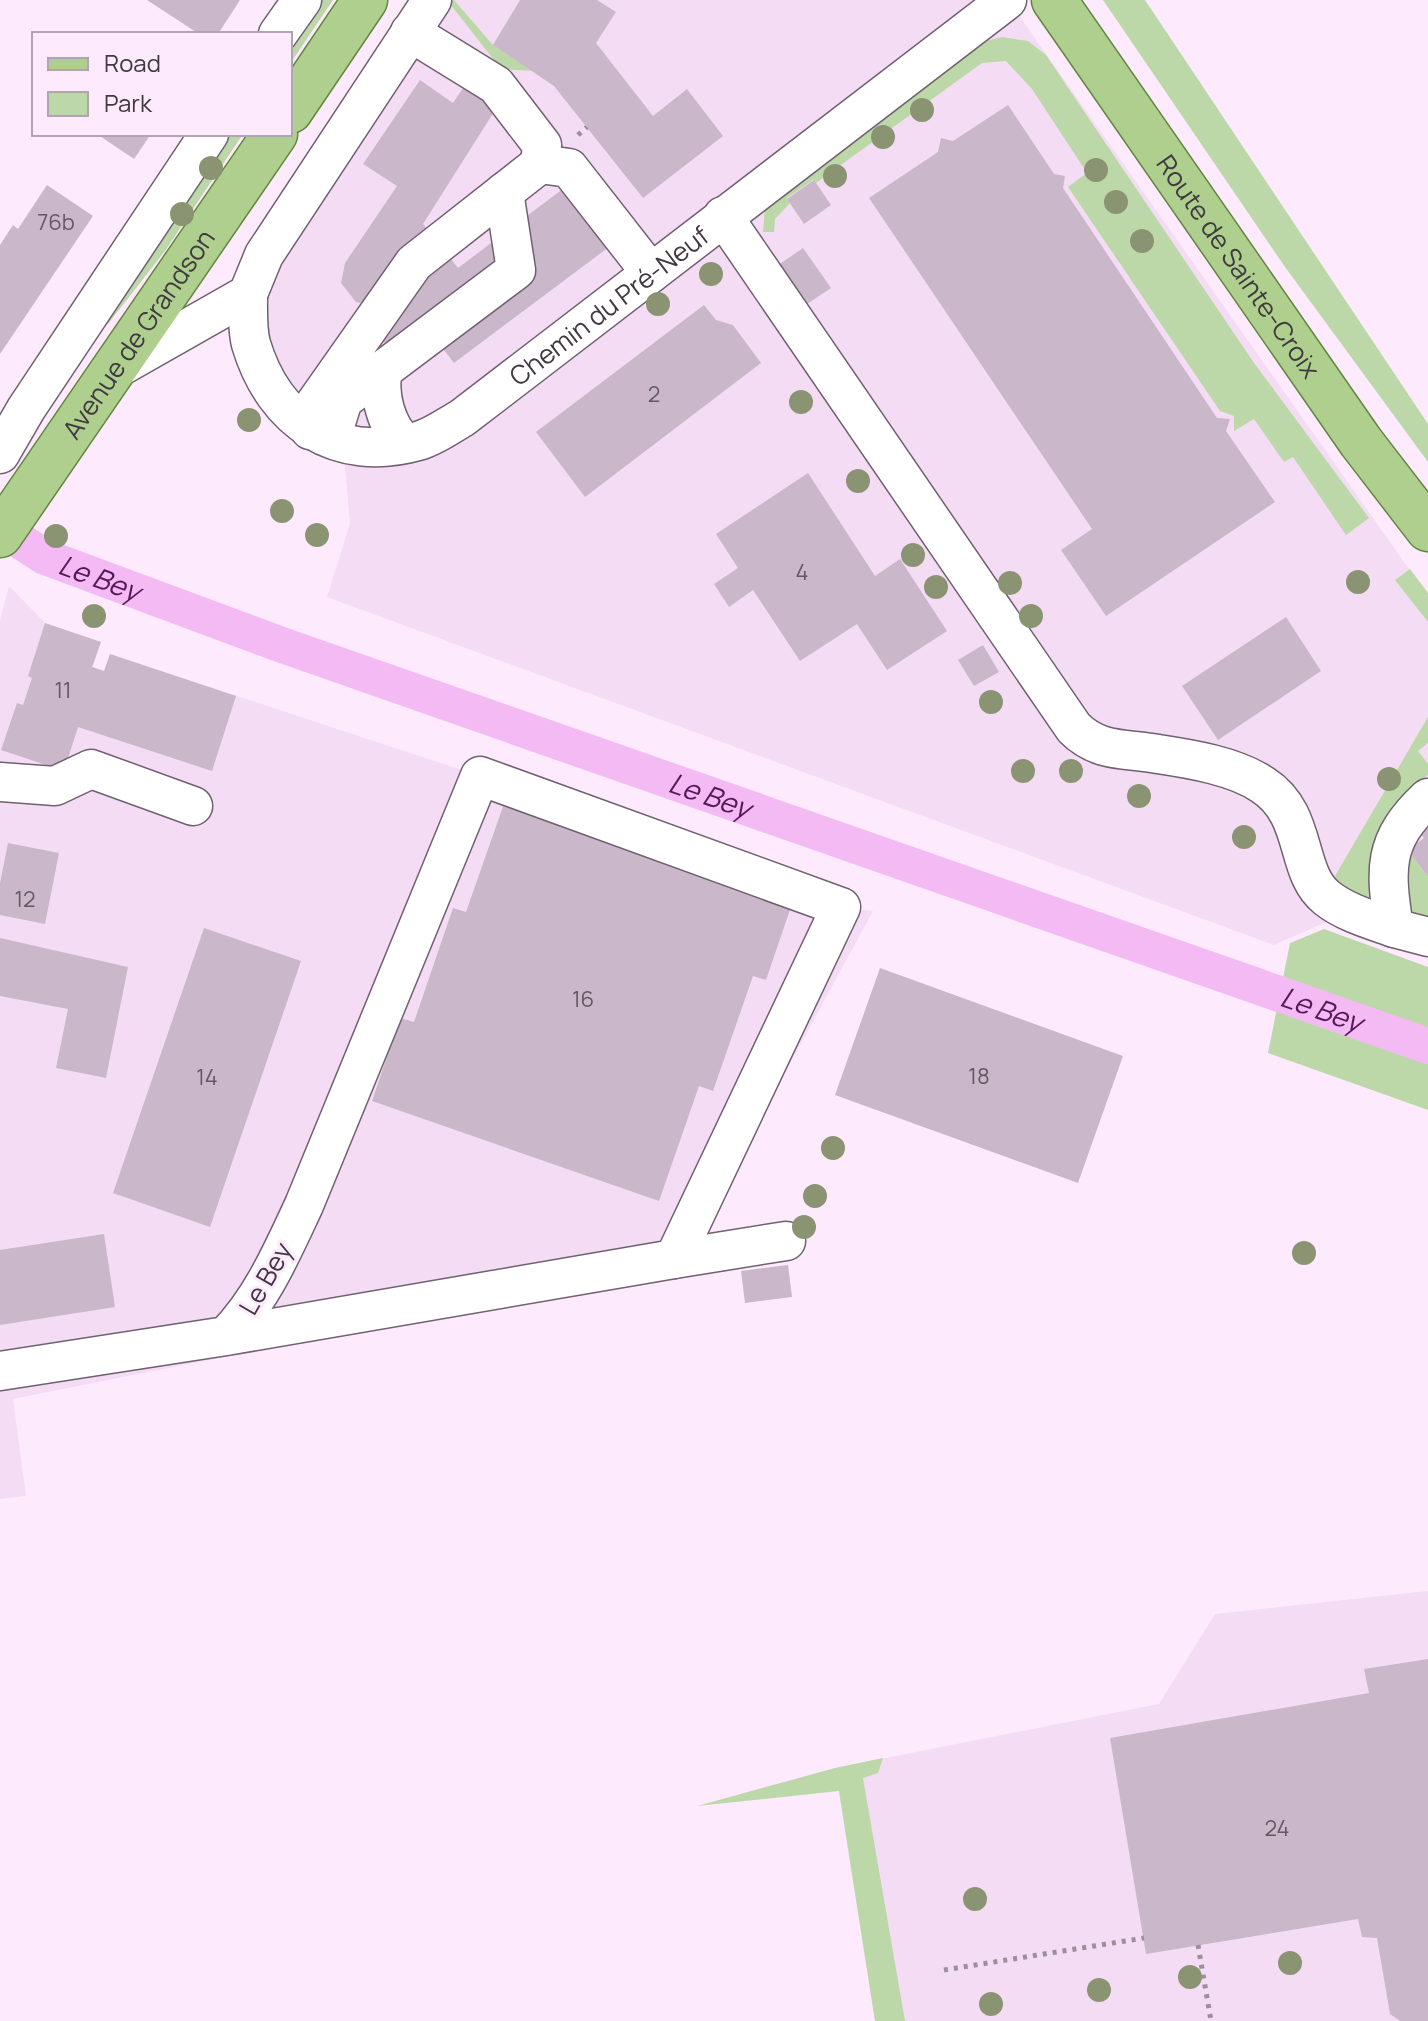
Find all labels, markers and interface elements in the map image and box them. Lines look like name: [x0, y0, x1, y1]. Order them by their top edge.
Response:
legend: [32, 32, 292, 136]
text: Road: [104, 46, 161, 79]
text: Park: [104, 86, 153, 119]
street label: Route de Sainte-Croix: [1149, 147, 1329, 385]
house number: 76b: [37, 207, 75, 237]
street label: Chemin du Pré-Neuf: [501, 217, 716, 394]
street label: Avenue de Grandson: [53, 222, 223, 446]
house number: 2: [648, 379, 660, 409]
water label: Le Bey: [54, 545, 150, 611]
house number: 4: [796, 557, 808, 587]
house number: 11: [54, 675, 72, 705]
water label: Le Bey: [664, 763, 760, 828]
house number: 12: [14, 884, 36, 914]
water label: Le Bey: [1276, 977, 1372, 1042]
house number: 16: [572, 984, 594, 1014]
house number: 18: [968, 1061, 990, 1091]
house number: 14: [196, 1062, 218, 1092]
street label: Le Bey: [230, 1235, 300, 1321]
house number: 24: [1264, 1813, 1290, 1843]

